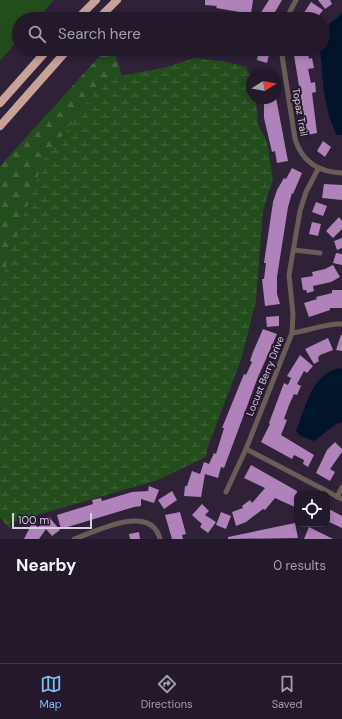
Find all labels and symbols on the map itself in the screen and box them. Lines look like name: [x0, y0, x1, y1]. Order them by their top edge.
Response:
north arrow: [246, 68, 282, 104]
street label: Topaz Trail: [289, 87, 311, 137]
street label: Locust Berry Drive: [243, 334, 287, 418]
scale bar: [12, 511, 92, 530]

